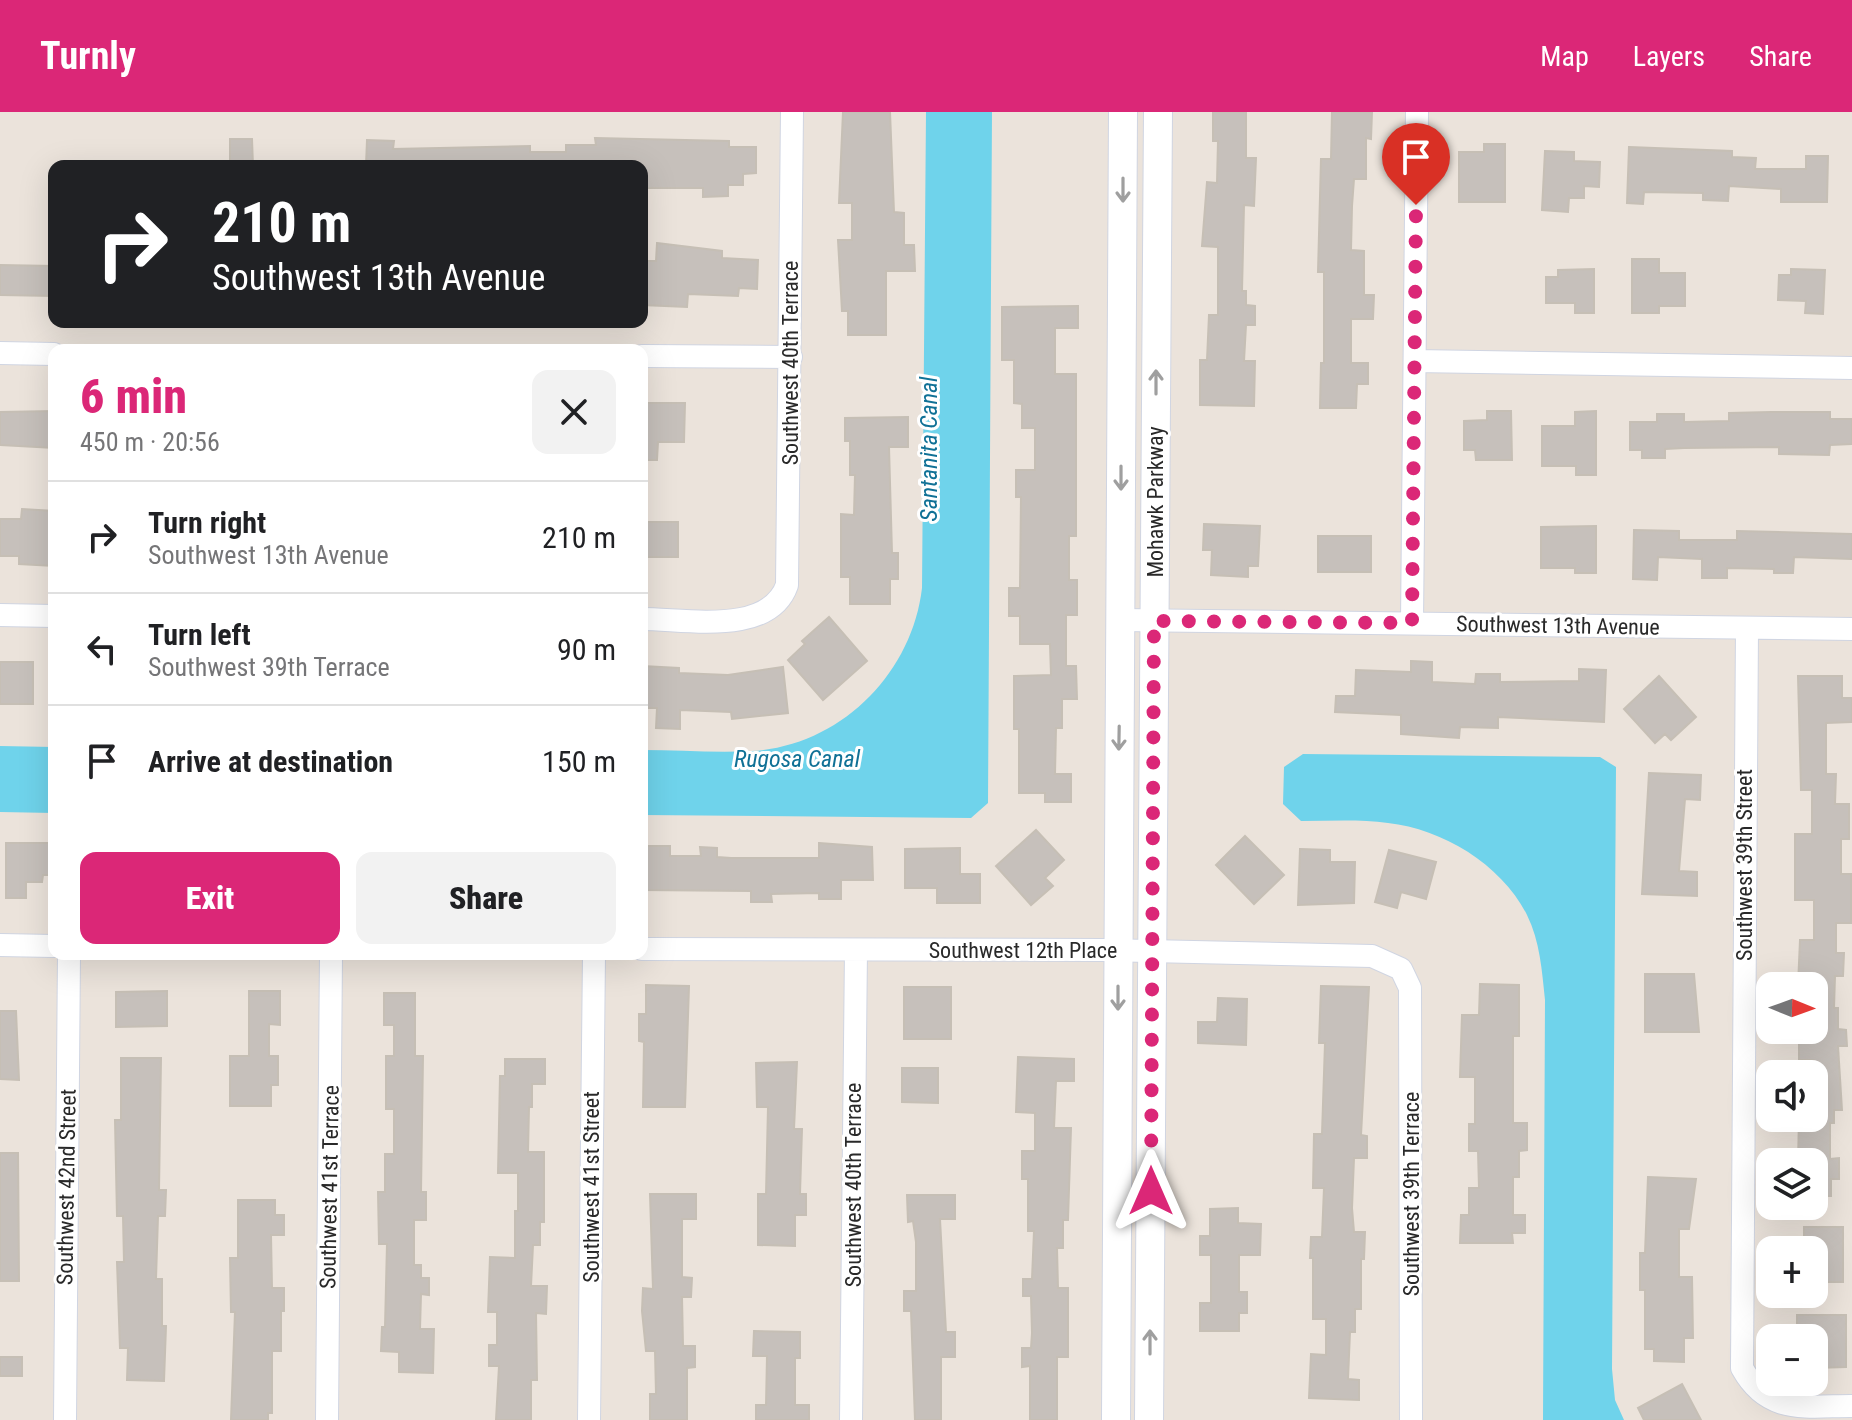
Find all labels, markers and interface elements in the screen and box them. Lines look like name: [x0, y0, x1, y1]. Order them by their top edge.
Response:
text: Turnly: [40, 34, 136, 78]
text: Map: [1540, 40, 1589, 73]
text: Layers: [1633, 40, 1705, 73]
text: Share: [1749, 40, 1812, 73]
pin: [1382, 123, 1450, 205]
icon: arrive: [1394, 135, 1438, 179]
one-way arrow: [1115, 176, 1131, 203]
text: 210 m: [212, 190, 351, 256]
icon: right: [80, 192, 184, 296]
text: Southwest 13th Avenue: [212, 257, 545, 299]
street label: Southwest 40th Terrace: [778, 261, 803, 465]
text: 6 min: [80, 368, 187, 425]
one-way arrow: [1148, 369, 1164, 396]
button: close: [532, 370, 616, 454]
water label: Santanita Canal: [915, 376, 943, 521]
street label: Mohawk Parkway: [1143, 426, 1168, 578]
text: 450 m · 20:56: [80, 427, 220, 457]
one-way arrow: [1113, 464, 1129, 491]
text: Turn right: [148, 505, 266, 540]
icon: right: [80, 515, 124, 559]
text: 210 m: [542, 520, 616, 555]
text: Southwest 13th Avenue: [148, 540, 389, 570]
street label: Southwest 13th Avenue: [1456, 611, 1660, 640]
text: Turn left: [148, 617, 251, 652]
icon: left: [80, 627, 124, 671]
text: 90 m: [557, 632, 616, 667]
text: Southwest 39th Terrace: [148, 652, 390, 682]
one-way arrow: [1111, 724, 1126, 751]
icon: arrive: [80, 739, 124, 783]
text: Arrive at destination: [148, 744, 393, 779]
text: 150 m: [542, 744, 616, 779]
water label: Rugosa Canal: [734, 745, 861, 773]
street label: Southwest 39th Street: [1732, 769, 1757, 961]
button: Exit: [80, 852, 340, 944]
button: Share: [356, 852, 616, 944]
street label: Southwest 12th Place: [929, 938, 1117, 963]
north arrow: [1756, 972, 1828, 1044]
map controls: [1756, 972, 1828, 1396]
one-way arrow: [1110, 984, 1126, 1011]
button: sound: [1756, 1060, 1828, 1132]
street label: Southwest 40th Terrace: [841, 1083, 866, 1287]
street label: Southwest 41st Terrace: [315, 1085, 344, 1289]
street label: Southwest 42nd Street: [52, 1089, 81, 1285]
street label: Southwest 41st Street: [579, 1091, 604, 1283]
street label: Southwest 39th Terrace: [1399, 1092, 1424, 1296]
button: layers: [1756, 1148, 1828, 1220]
position arrow: [1109, 1149, 1193, 1233]
button: +: [1756, 1236, 1828, 1308]
button: −: [1756, 1324, 1828, 1396]
one-way arrow: [1142, 1329, 1158, 1356]

